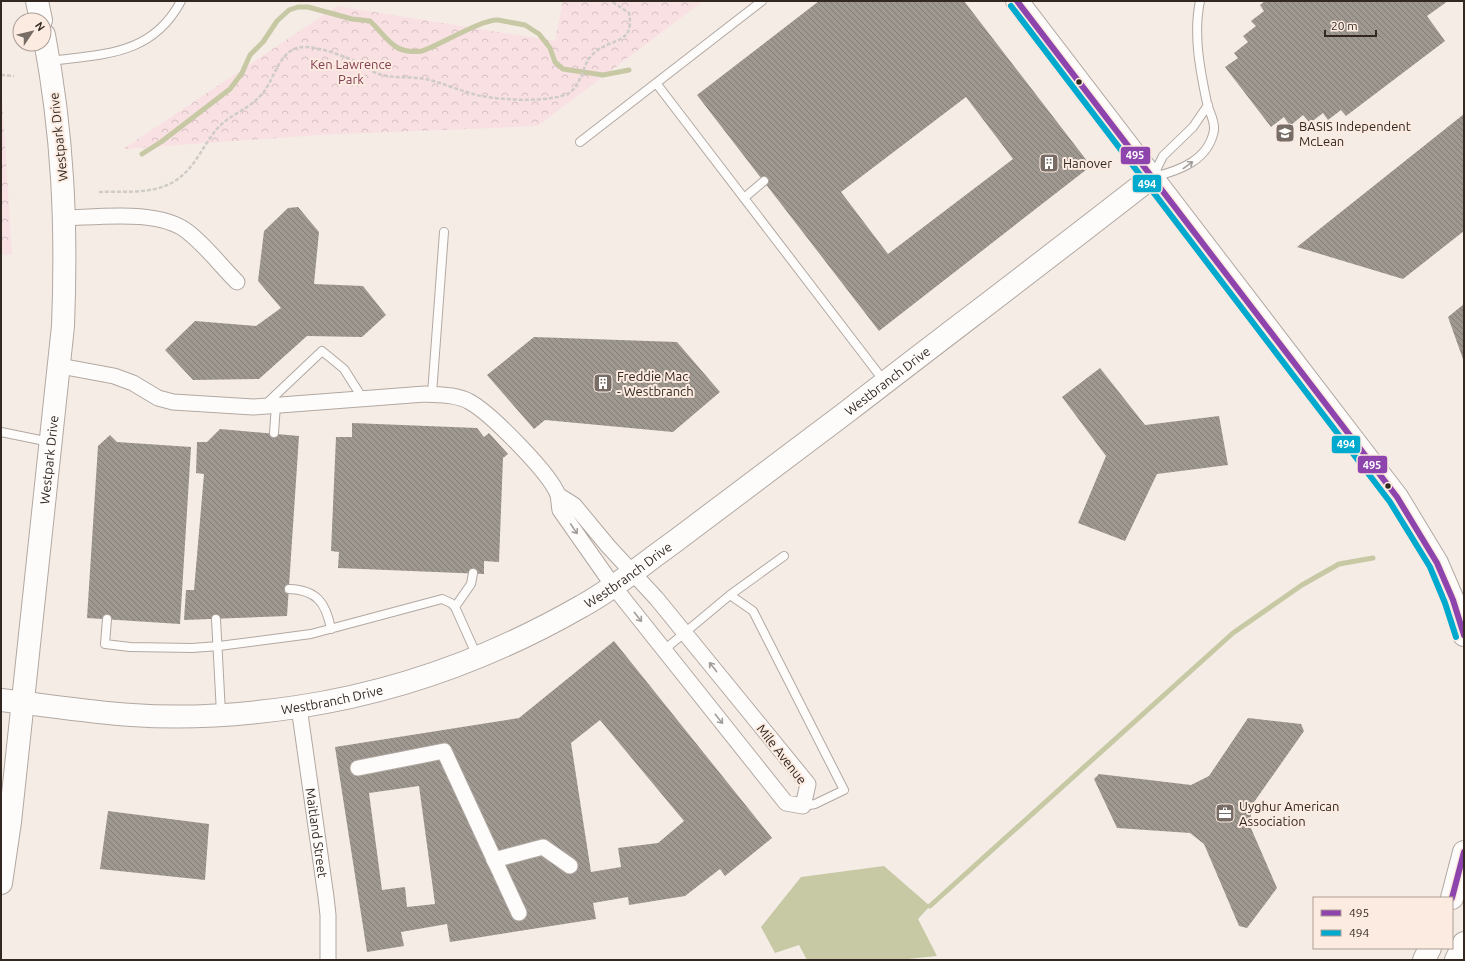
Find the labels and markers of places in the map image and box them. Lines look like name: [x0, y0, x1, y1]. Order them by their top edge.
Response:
unlabelled marker: [1074, 77, 1084, 87]
place label: BASIS Independent McLean: [1299, 119, 1411, 148]
school or university icon: BASIS Independent McLean: [1274, 122, 1296, 144]
building icon: Hanover: [1038, 152, 1060, 174]
place label: Hanover: [1063, 156, 1112, 170]
place label: Freddie Mac - Westbranch: [617, 369, 694, 398]
building icon: Freddie Mac - Westbranch: [592, 372, 614, 394]
unlabelled marker: [1383, 481, 1393, 491]
place label: Uyghur American Association: [1239, 799, 1339, 828]
office icon: Uyghur American Association: [1214, 802, 1236, 824]

